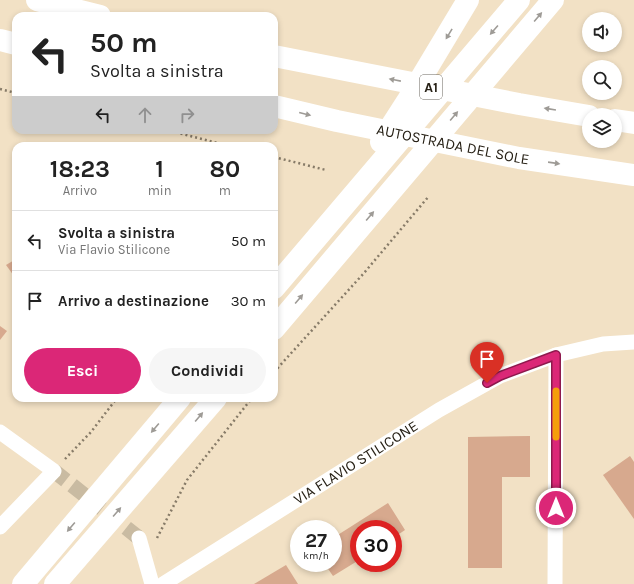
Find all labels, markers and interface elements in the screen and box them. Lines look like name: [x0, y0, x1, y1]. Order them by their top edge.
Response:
one-way arrow: [534, 12, 543, 23]
map controls: [582, 12, 622, 148]
button: sound: [582, 12, 622, 52]
one-way arrow: [490, 24, 499, 35]
text: 50 m: [90, 26, 158, 59]
icon: left: [24, 28, 76, 80]
one-way arrow: [445, 28, 452, 40]
text: Svolta a sinistra: [90, 60, 224, 82]
button: search: [582, 60, 622, 100]
road number: A1: [420, 75, 442, 99]
one-way arrow: [389, 77, 401, 83]
icon: left: [92, 104, 114, 126]
icon: ahead: [134, 104, 156, 126]
icon: right: [176, 104, 198, 126]
one-way arrow: [544, 106, 557, 112]
button: layers: [582, 108, 622, 148]
one-way arrow: [299, 111, 311, 117]
one-way arrow: [450, 111, 459, 122]
street label: AUTOSTRADA DEL SOLE: [375, 120, 530, 168]
text: 18:23: [50, 155, 110, 183]
text: 1: [155, 155, 164, 183]
text: 80: [209, 155, 240, 183]
one-way arrow: [547, 160, 560, 166]
text: Arrivo: [63, 183, 97, 198]
text: min: [148, 183, 172, 198]
text: m: [219, 183, 231, 198]
one-way arrow: [366, 210, 375, 221]
text: Svolta a sinistra: [58, 224, 175, 242]
icon: left: [24, 230, 46, 252]
text: 50 m: [231, 232, 266, 250]
text: Via Flavio Stilicone: [58, 242, 170, 257]
icon: arrive: [24, 290, 46, 312]
text: Arrivo a destinazione: [58, 292, 209, 310]
text: 30 m: [231, 292, 266, 310]
one-way arrow: [295, 294, 304, 305]
pin: [470, 342, 504, 383]
button: Esci: [24, 348, 141, 394]
button: Condividi: [149, 348, 266, 394]
icon: arrive: [476, 348, 498, 370]
one-way arrow: [195, 412, 204, 423]
street label: VIA FLAVIO STILICONE: [290, 417, 421, 508]
one-way arrow: [151, 422, 160, 433]
position arrow: [535, 487, 577, 529]
one-way arrow: [113, 507, 122, 517]
speed limit sign: 30: [350, 520, 402, 572]
one-way arrow: [67, 522, 76, 532]
text: 27: [305, 529, 327, 552]
text: km/h: [303, 550, 329, 562]

